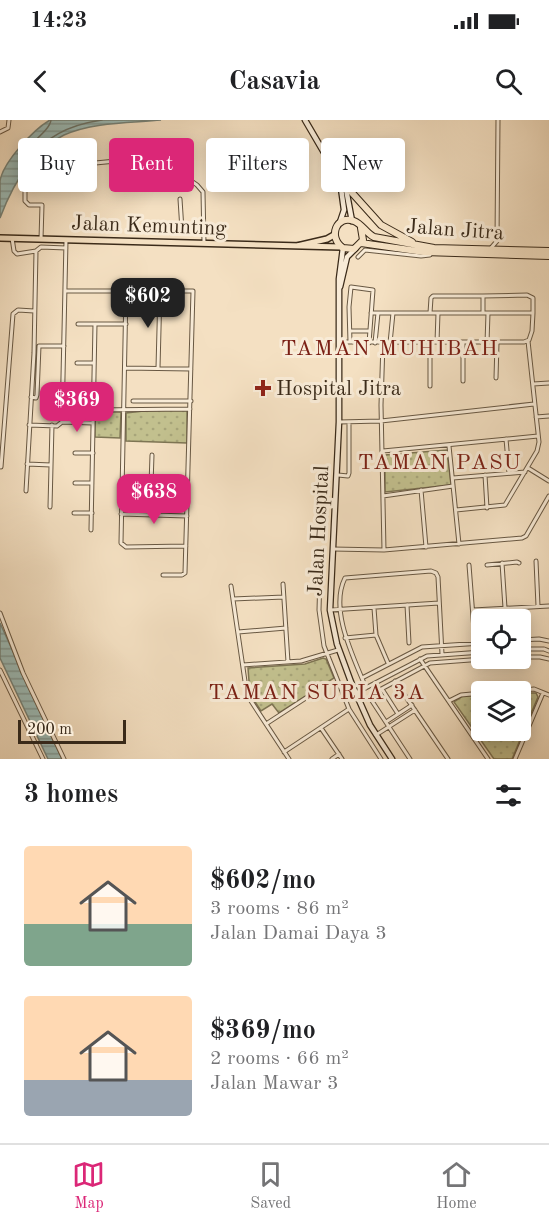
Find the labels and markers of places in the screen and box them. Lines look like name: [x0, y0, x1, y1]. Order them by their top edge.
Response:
pin: $602: [112, 278, 184, 329]
marker: Hospital Jitra: [254, 379, 272, 397]
place label: Hospital Jitra: [276, 379, 401, 400]
pin: $369: [41, 382, 113, 433]
pin: $638: [118, 474, 190, 525]

